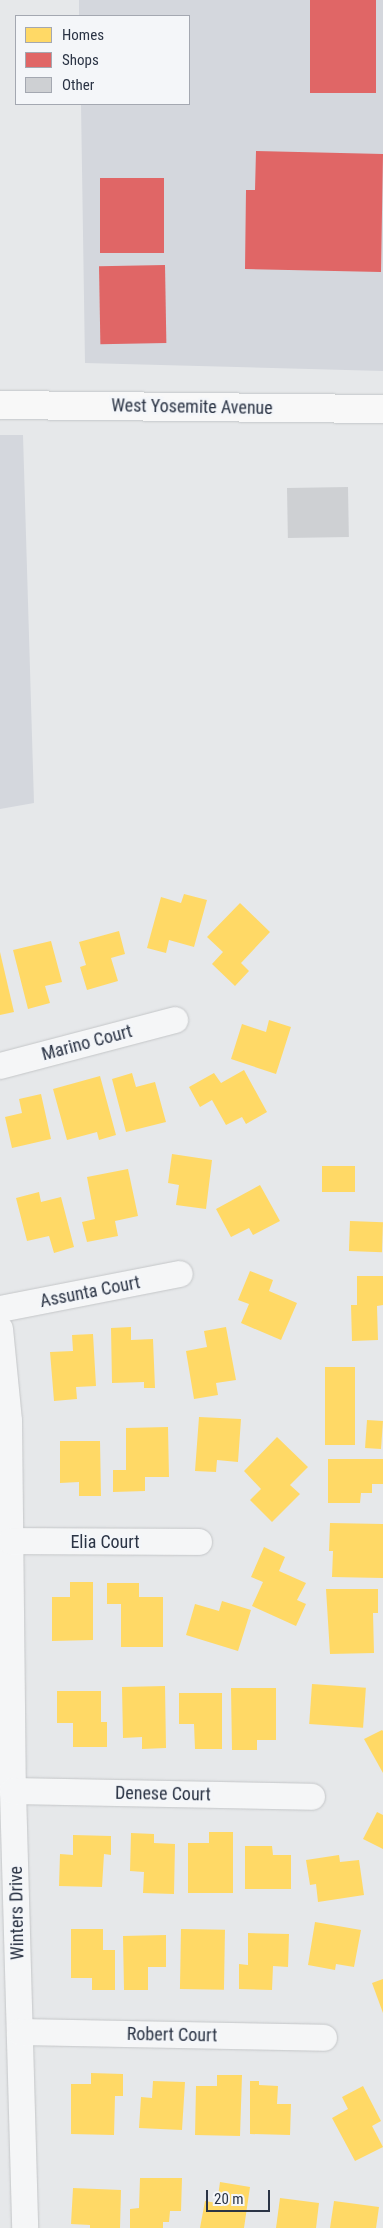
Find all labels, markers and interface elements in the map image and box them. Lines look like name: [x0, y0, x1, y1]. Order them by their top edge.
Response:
legend: [15, 15, 190, 105]
text: Homes: [62, 26, 104, 44]
text: Shops: [62, 51, 99, 69]
text: Other: [62, 76, 94, 94]
street label: West Yosemite Avenue: [111, 395, 273, 419]
street label: Marino Court: [39, 1021, 135, 1065]
street label: Assunta Court: [38, 1272, 142, 1312]
street label: Elia Court: [70, 1531, 140, 1553]
street label: Denese Court: [115, 1782, 211, 1806]
street label: Winters Drive: [5, 1866, 29, 1960]
street label: Robert Court: [127, 2023, 217, 2047]
scale bar: [208, 2180, 272, 2212]
text: 20 m: [214, 2190, 244, 2208]

